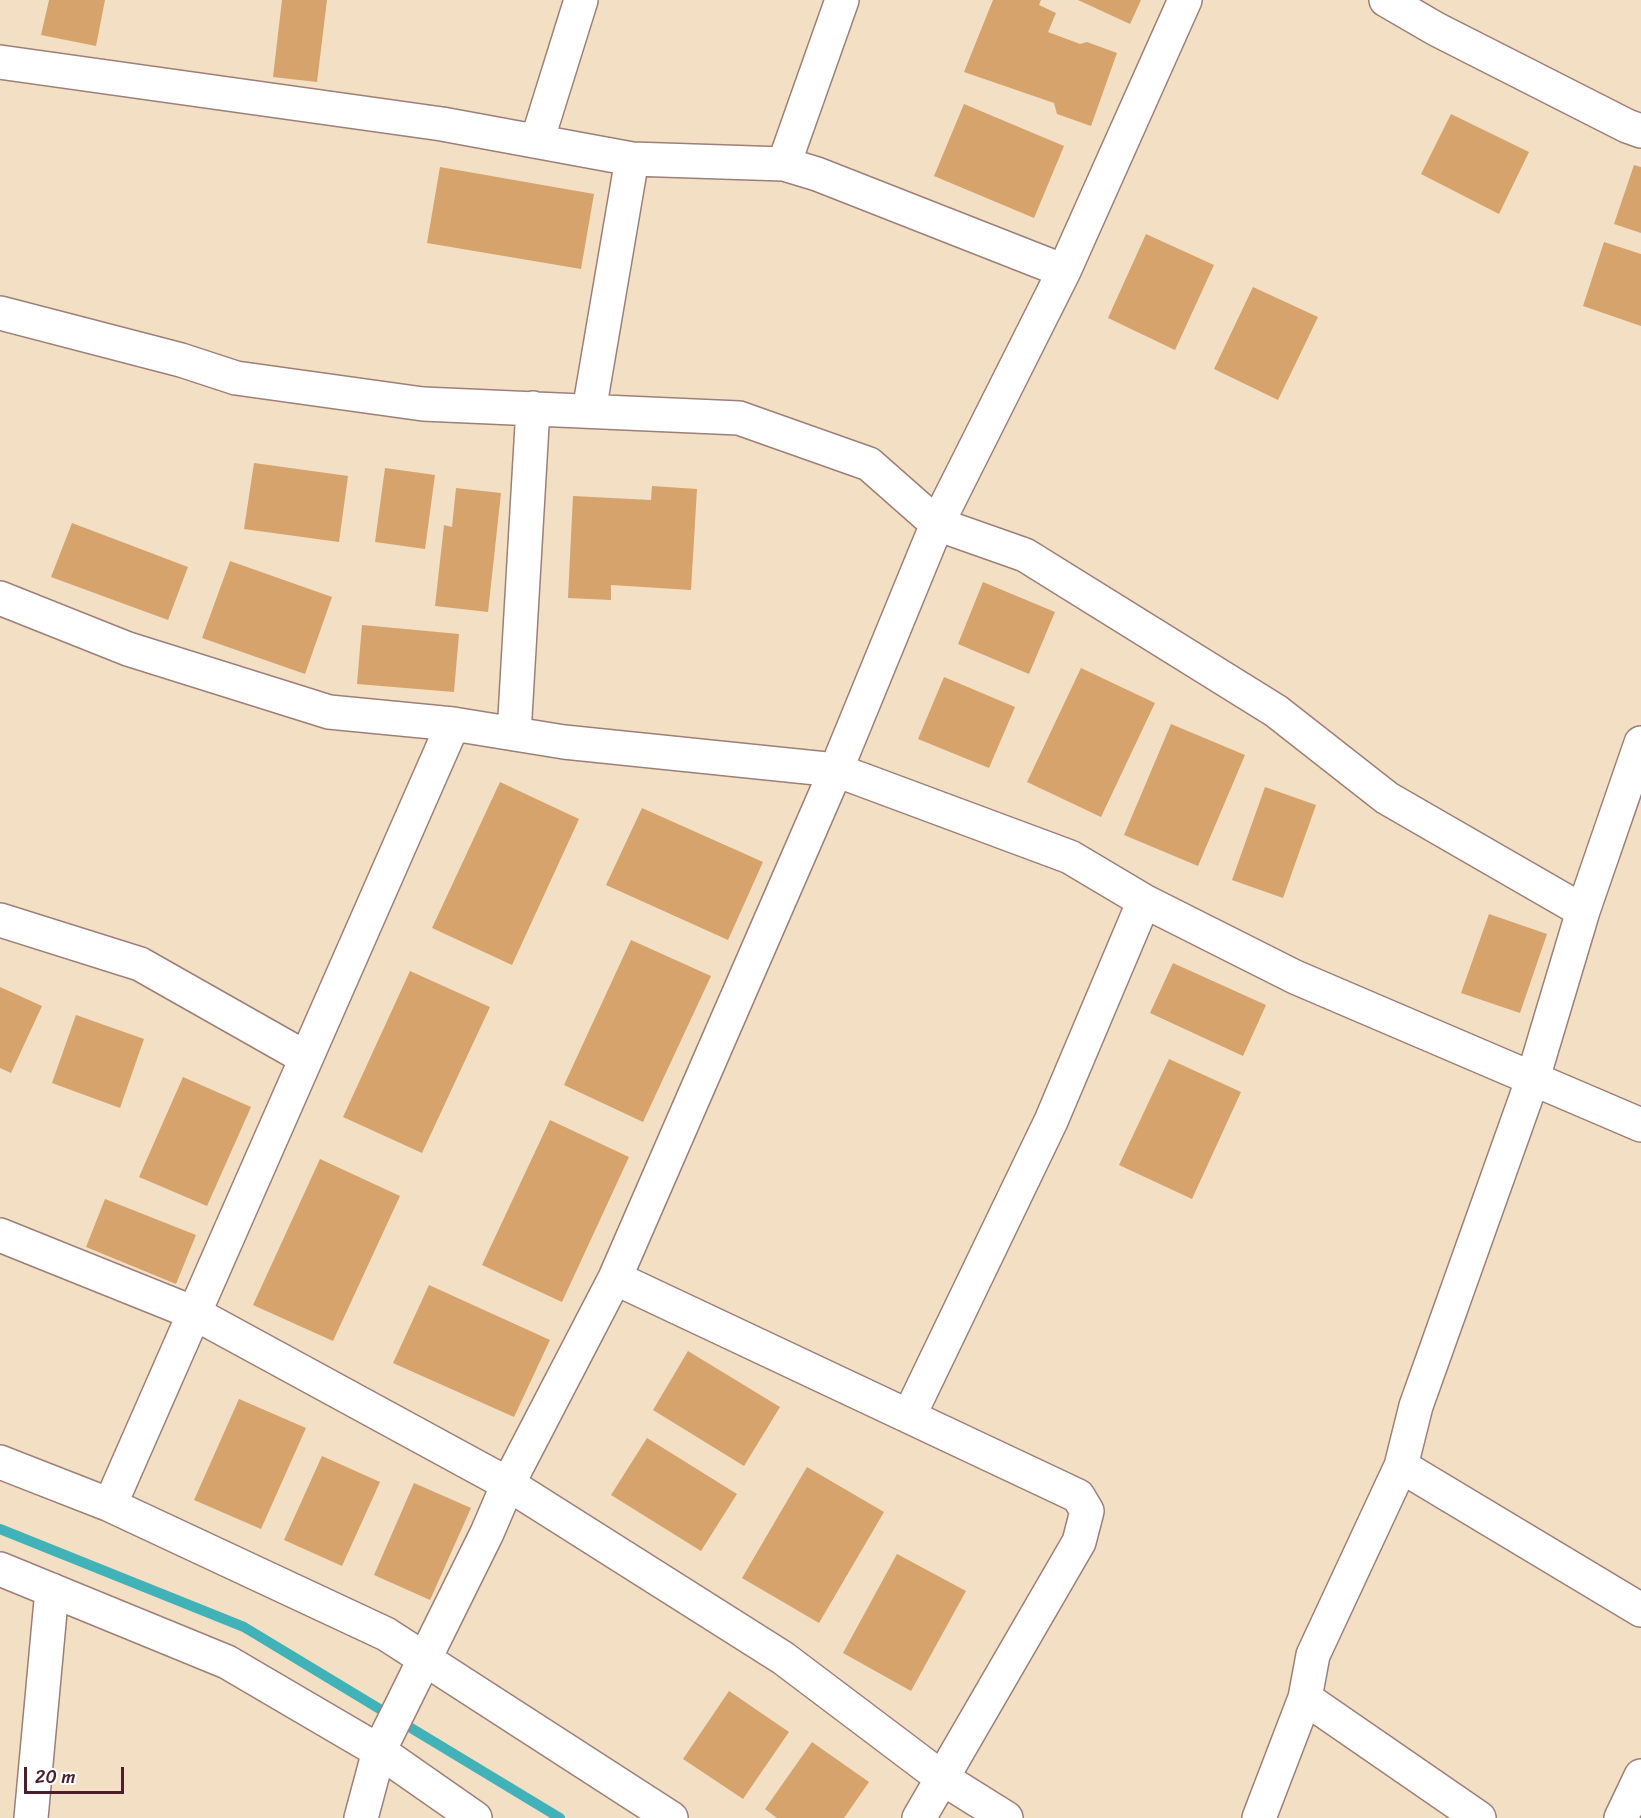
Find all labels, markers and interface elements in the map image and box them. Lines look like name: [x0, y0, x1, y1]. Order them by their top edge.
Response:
scale bar: [27, 1755, 128, 1793]
text: 20 m: [35, 1761, 75, 1793]

